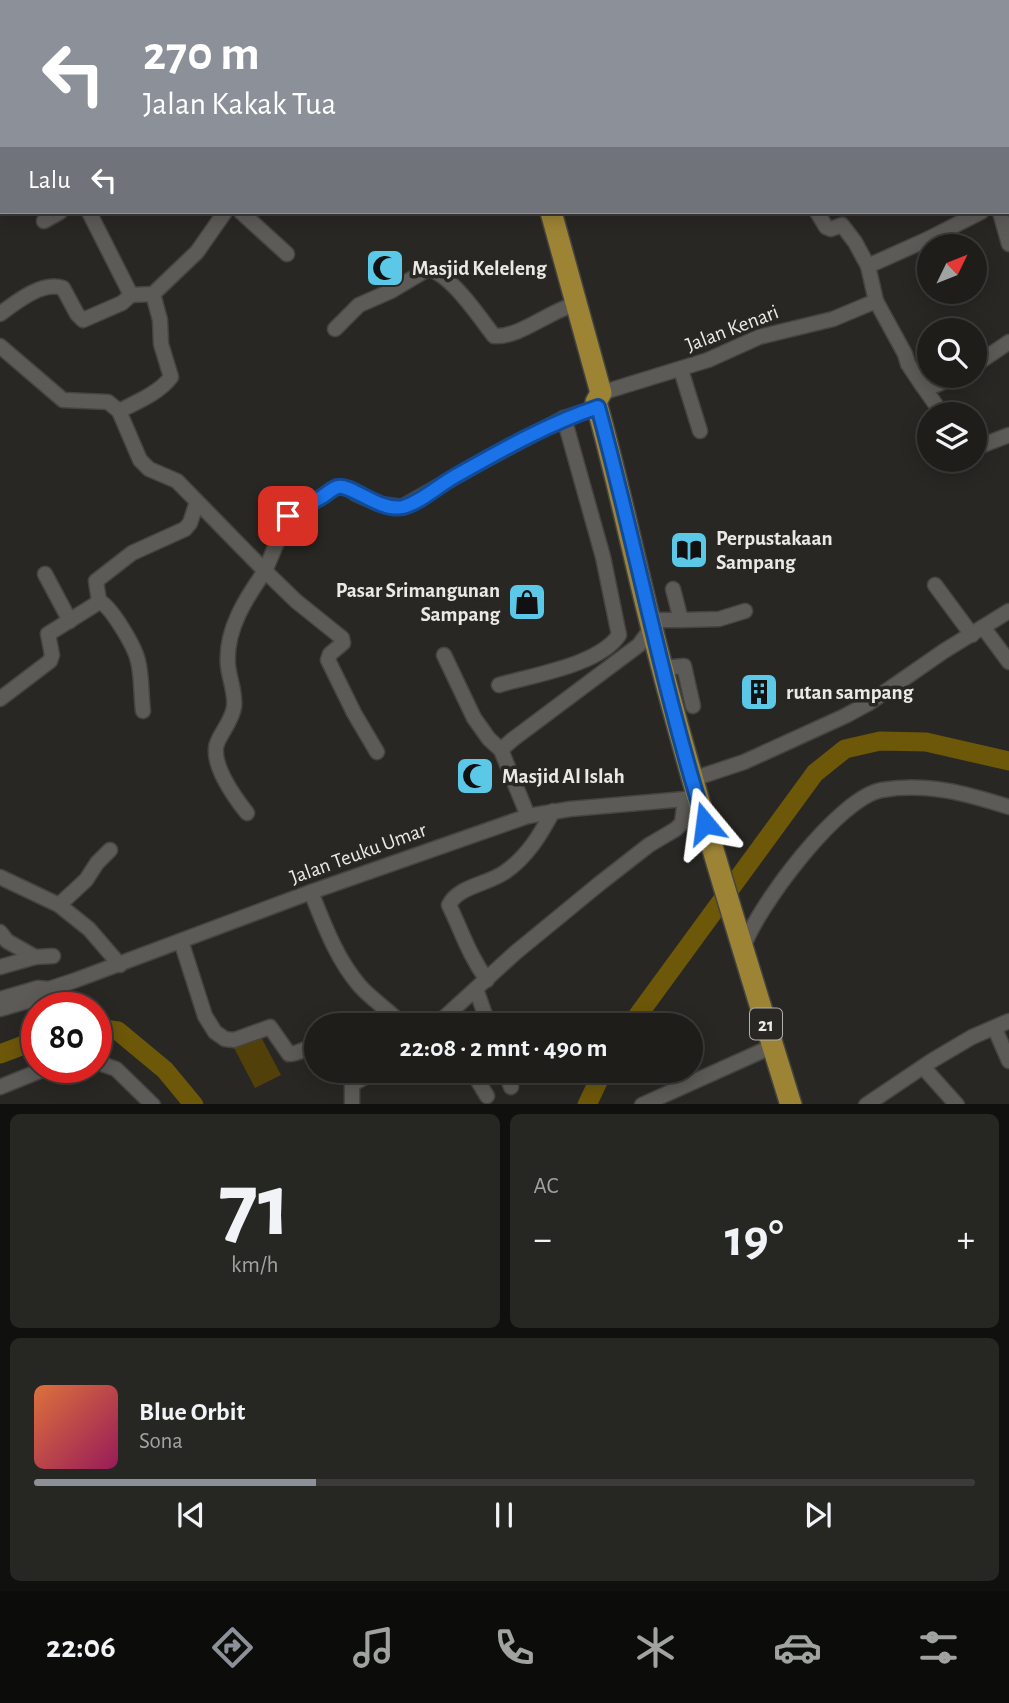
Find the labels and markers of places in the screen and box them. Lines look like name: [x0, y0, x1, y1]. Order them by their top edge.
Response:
mosque icon: Masjid Keleleng: [364, 247, 406, 289]
place label: Masjid Keleleng: [412, 258, 547, 279]
pin: [258, 486, 318, 546]
place label: Perpustakaan Sampang: [716, 528, 833, 573]
library icon: Perpustakaan Sampang: [668, 529, 710, 571]
place label: Pasar Srimangunan Sampang: [336, 580, 500, 625]
shop icon: Pasar Srimangunan Sampang: [506, 581, 548, 623]
building icon: rutan sampang: [738, 671, 780, 713]
place label: rutan sampang: [786, 682, 914, 703]
mosque icon: Masjid Al Islah: [454, 755, 496, 797]
place label: Masjid Al Islah: [502, 766, 625, 787]

